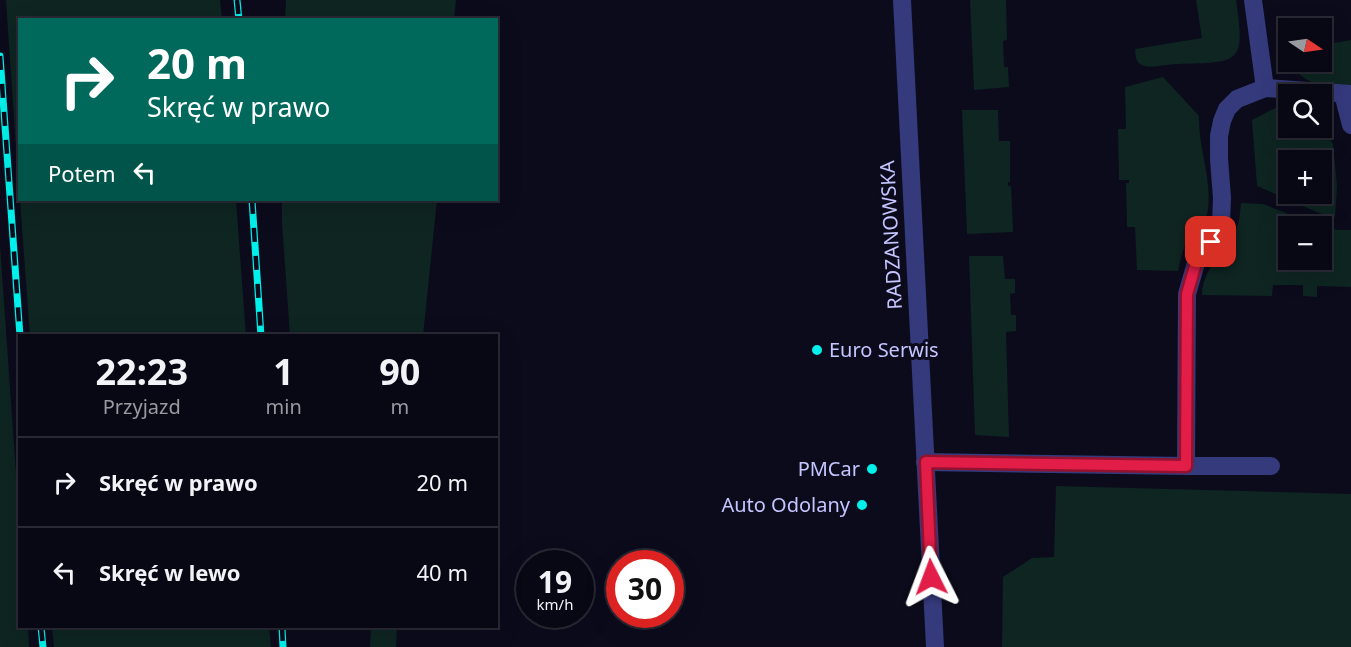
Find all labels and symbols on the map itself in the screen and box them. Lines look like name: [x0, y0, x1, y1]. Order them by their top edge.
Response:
north arrow: [1278, 18, 1332, 72]
street label: RADZANOWSKA: [873, 160, 908, 310]
pin: [1185, 216, 1236, 267]
place label: Euro Serwis: [829, 336, 939, 363]
marker: Euro Serwis: [810, 343, 824, 357]
place label: PMCar: [798, 455, 860, 482]
marker: PMCar: [865, 462, 879, 476]
place label: Auto Odolany: [721, 491, 851, 518]
marker: Auto Odolany: [855, 498, 869, 512]
position arrow: [899, 545, 963, 609]
speed limit sign: 30: [606, 550, 684, 628]

